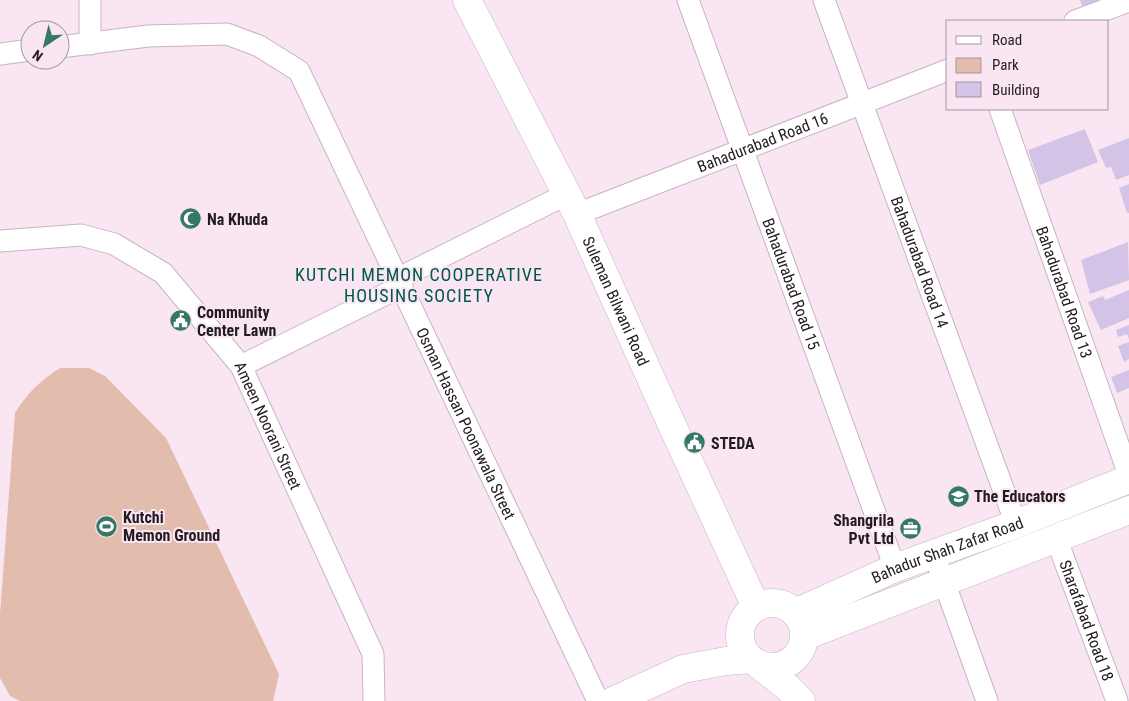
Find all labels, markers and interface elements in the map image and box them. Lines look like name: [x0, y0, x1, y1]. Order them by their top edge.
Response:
north arrow: [20, 20, 70, 70]
legend: [946, 20, 1109, 110]
text: Road: [992, 31, 1022, 49]
text: N: [29, 47, 46, 65]
text: Park: [992, 56, 1019, 74]
text: Building: [992, 81, 1040, 99]
street label: Bahadurabad Road 16: [695, 108, 831, 176]
street label: Bahadurabad Road 14: [887, 194, 953, 330]
mosque icon: Na Khuda: [179, 207, 203, 231]
place label: Na Khuda: [207, 210, 269, 229]
street label: Bahadurabad Road 15: [759, 215, 824, 352]
street label: Bahadurabad Road 13: [1033, 223, 1096, 360]
street label: Suleman Bilwani Road: [579, 233, 653, 369]
district label: KUTCHI MEMON COOPERATIVE HOUSING SOCIETY: [295, 264, 543, 306]
place label: Community Center Lawn: [197, 303, 277, 340]
public building icon: Community Center Lawn: [169, 309, 193, 333]
street label: Osman Hassan Poonawala Street: [413, 324, 520, 523]
street label: Ameen Noorani Street: [231, 358, 306, 492]
public building icon: STEDA: [683, 431, 707, 455]
place label: STEDA: [711, 434, 755, 453]
school or university icon: The Educators: [946, 484, 970, 508]
place label: The Educators: [974, 487, 1066, 506]
place label: Kutchi Memon Ground: [123, 508, 220, 545]
place label: Shangrila Pvt Ltd: [833, 511, 894, 548]
street label: Bahadur Shah Zafar Road: [868, 513, 1026, 587]
sports icon: Kutchi Memon Ground: [95, 514, 119, 538]
office icon: Shangrila Pvt Ltd: [898, 517, 922, 541]
street label: Sharafabad Road 18: [1056, 557, 1118, 683]

